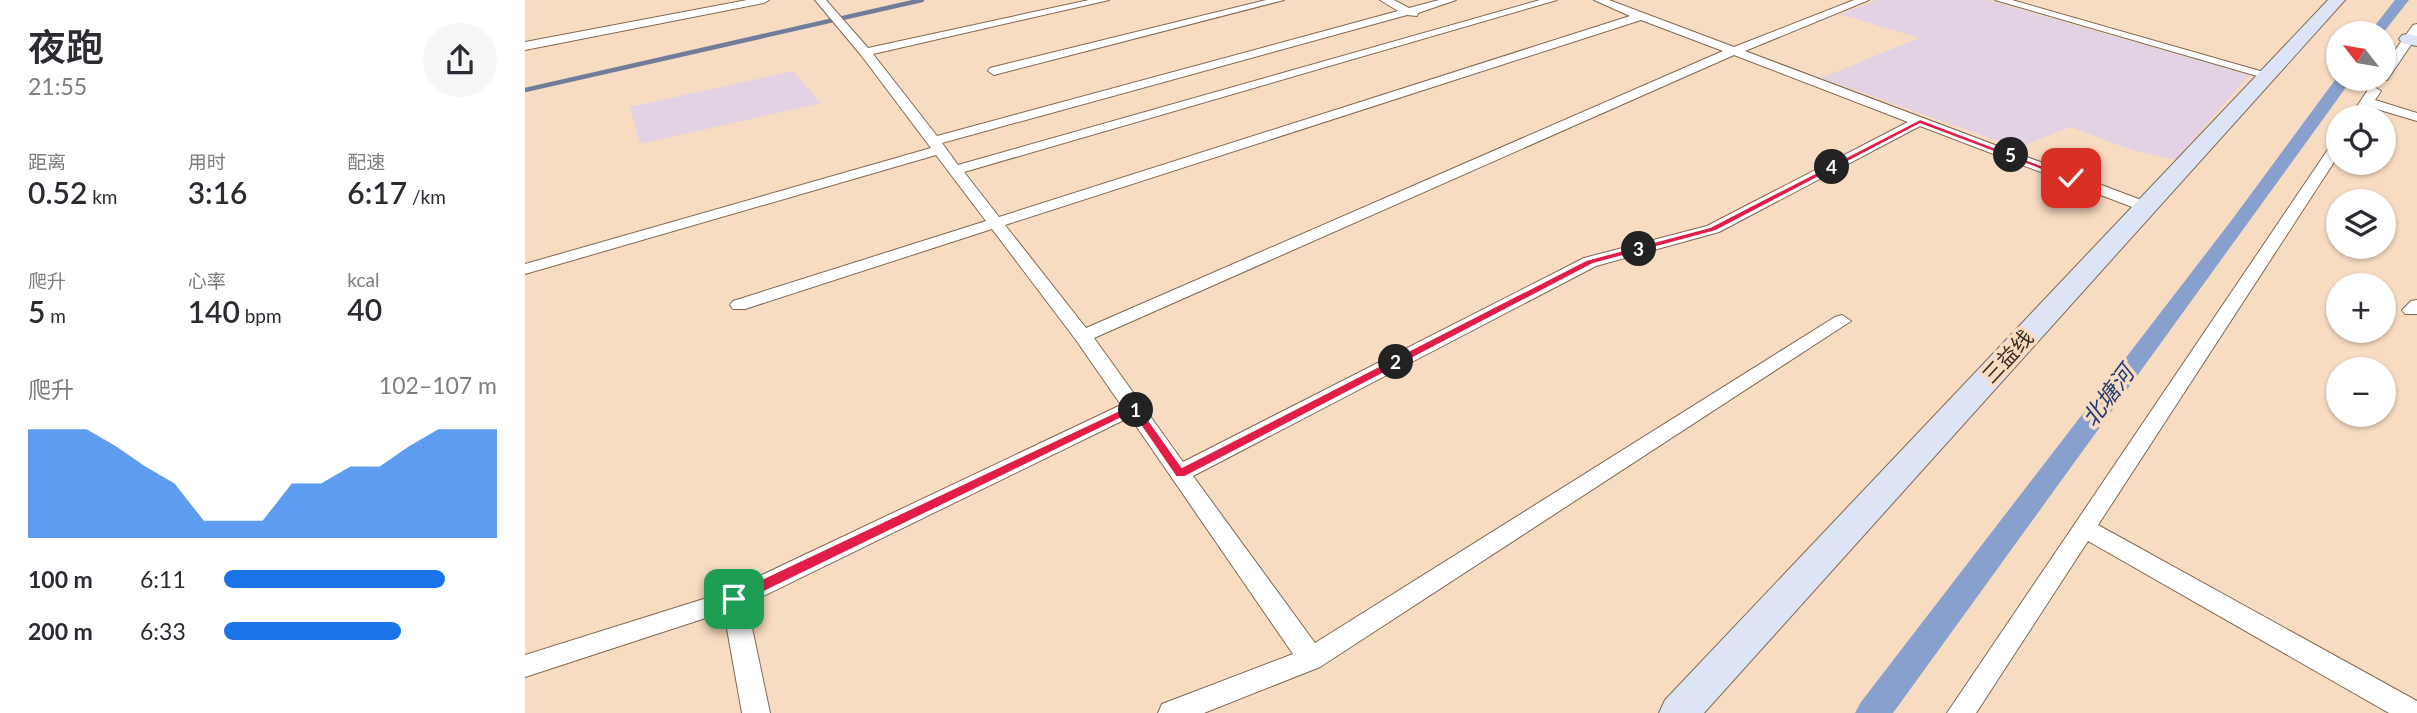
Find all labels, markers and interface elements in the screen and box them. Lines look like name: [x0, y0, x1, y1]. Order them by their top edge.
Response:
north arrow: [2326, 21, 2396, 91]
map controls: [2326, 21, 2396, 427]
text: 夜跑: [28, 23, 104, 69]
button: share: [423, 23, 497, 97]
text: 21:55: [28, 72, 87, 100]
button: locate: [2326, 105, 2396, 175]
pin: 5: [1993, 138, 2029, 172]
text: 5: [2005, 143, 2016, 166]
pin: [2041, 148, 2101, 208]
text: 距离: [28, 150, 66, 173]
text: 用时: [188, 150, 226, 173]
text: 配速: [347, 150, 385, 173]
pin: 4: [1815, 150, 1849, 184]
text: 4: [1826, 155, 1837, 178]
icon: check: [2052, 159, 2090, 197]
text: 0.52: [28, 174, 87, 210]
text: 3:16: [188, 174, 247, 210]
text: 6:17: [347, 174, 407, 210]
text: km: [87, 185, 117, 208]
text: /km: [407, 185, 446, 208]
button: layers: [2326, 189, 2396, 259]
pin: 3: [1621, 232, 1657, 266]
text: 3: [1633, 237, 1644, 260]
text: kcal: [347, 268, 379, 291]
text: 爬升: [28, 269, 66, 292]
text: 心率: [188, 269, 226, 292]
button: +: [2326, 273, 2396, 343]
text: 40: [347, 291, 382, 327]
text: 5: [28, 293, 45, 329]
text: 140: [188, 293, 240, 329]
text: m: [45, 304, 66, 327]
text: bpm: [240, 304, 282, 327]
street label: 三益线: [1976, 324, 2038, 388]
pin: 2: [1379, 344, 1413, 380]
text: 2: [1390, 350, 1401, 373]
water label: 北塘河: [2075, 356, 2142, 431]
button: −: [2326, 357, 2396, 427]
text: 102–107 m: [379, 371, 497, 399]
text: 爬升: [28, 375, 74, 403]
pin: 1: [1119, 392, 1153, 428]
text: 1: [1130, 398, 1141, 421]
text: 100 m: [28, 565, 93, 593]
text: 6:11: [140, 565, 186, 593]
pin: [704, 569, 764, 629]
icon: arrive: [715, 580, 753, 618]
text: 200 m: [28, 617, 93, 645]
text: 6:33: [140, 617, 186, 645]

